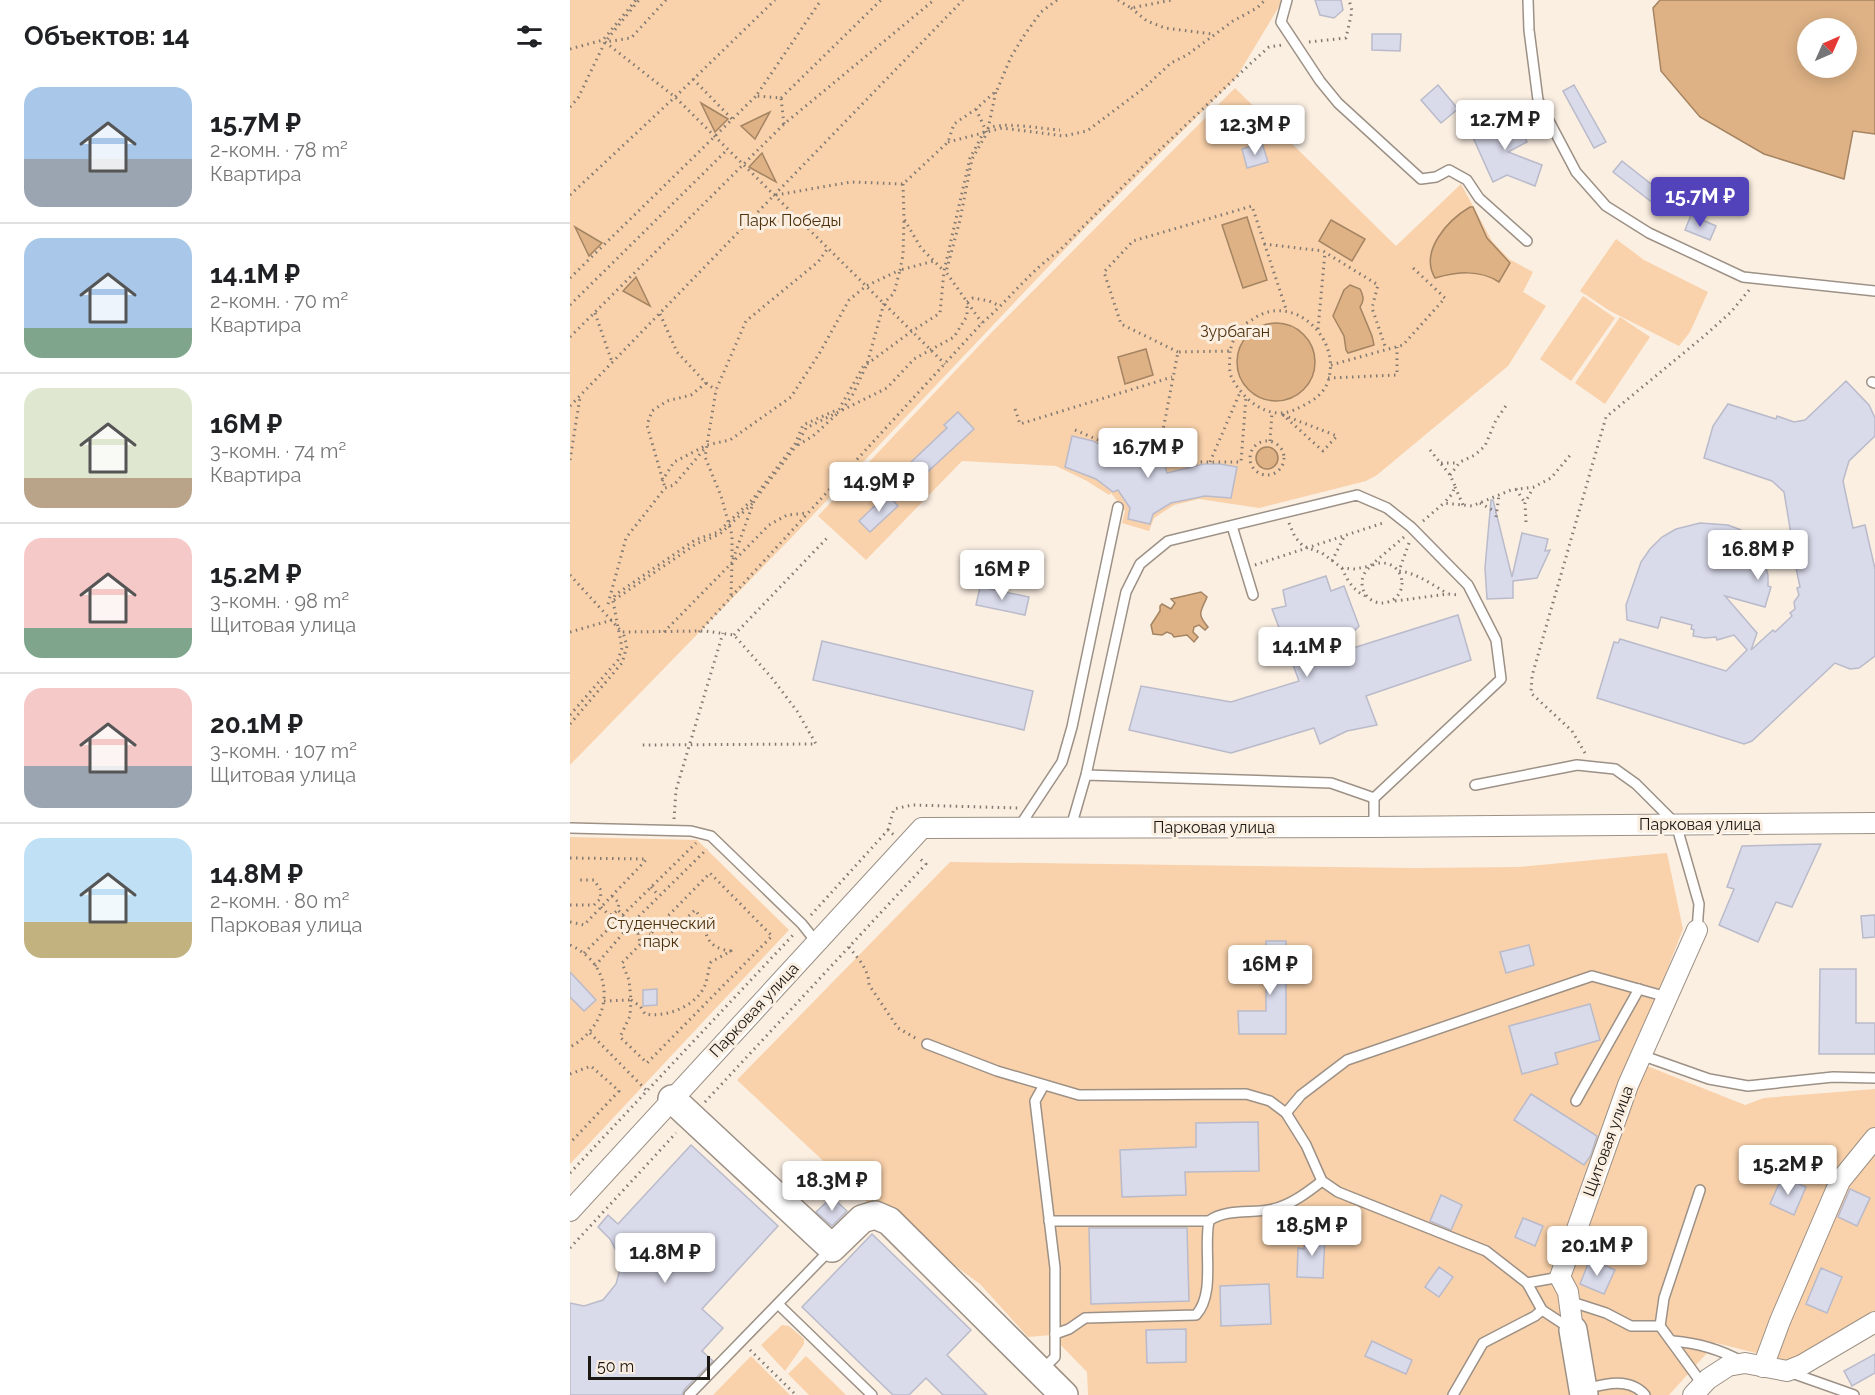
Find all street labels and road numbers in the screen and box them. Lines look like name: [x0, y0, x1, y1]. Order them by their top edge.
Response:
street label: Парковая улица: [1639, 815, 1761, 834]
street label: Парковая улица: [1153, 818, 1275, 837]
street label: Парковая улица: [705, 959, 803, 1061]
street label: Щитовая улица: [1579, 1083, 1637, 1199]

